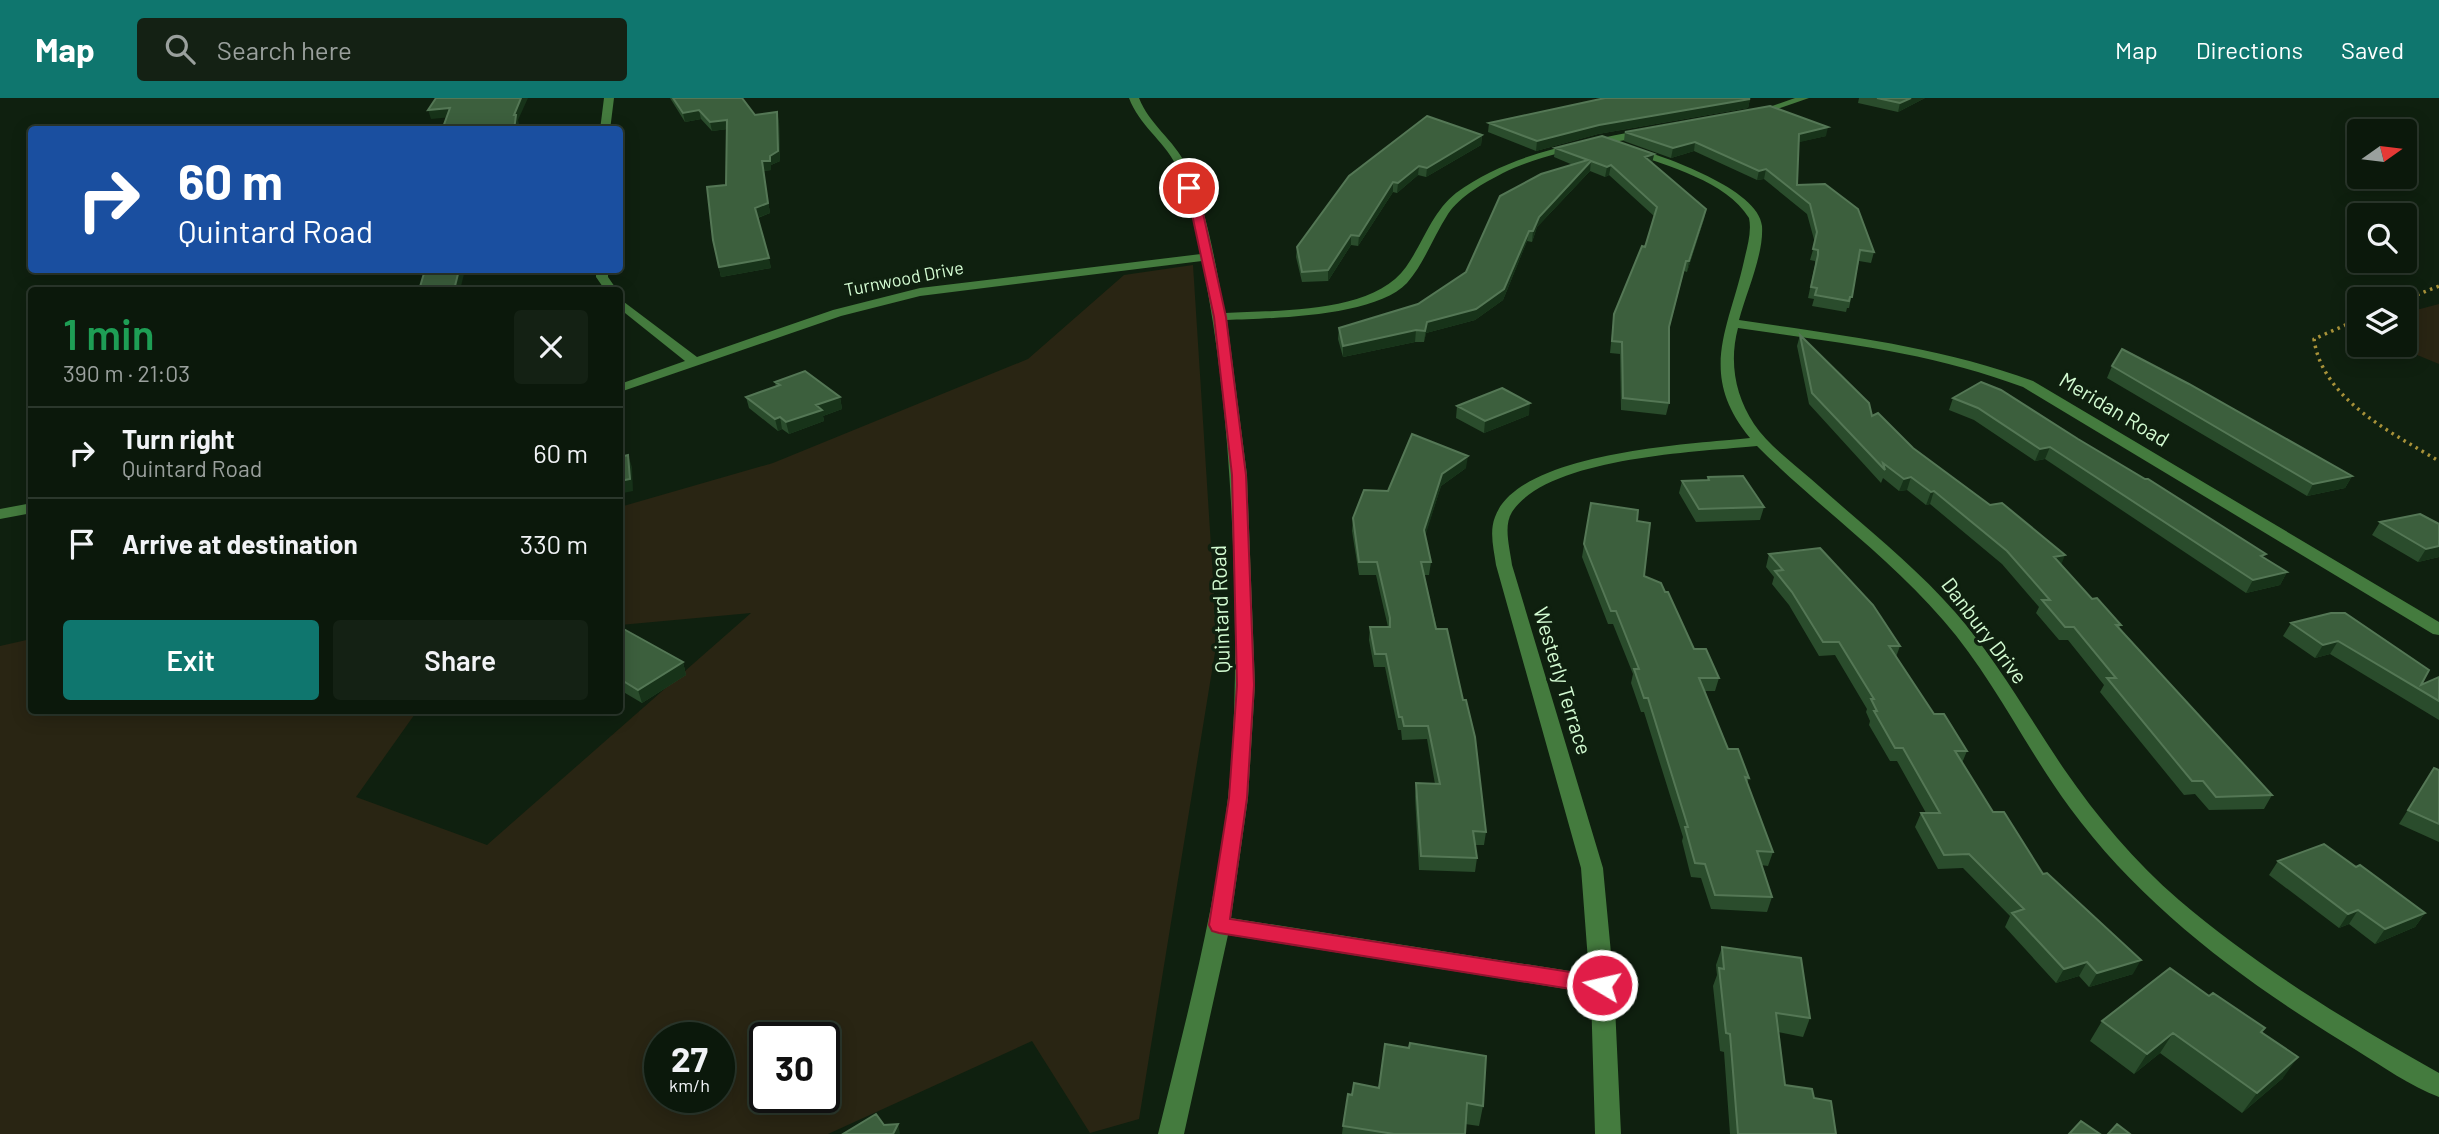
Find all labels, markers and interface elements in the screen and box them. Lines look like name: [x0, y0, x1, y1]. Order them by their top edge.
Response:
search box: [137, 18, 627, 81]
text: Map: [35, 29, 95, 69]
icon: search: [161, 30, 199, 68]
text: Search here: [217, 34, 352, 65]
text: Map: [2115, 35, 2158, 64]
text: Directions: [2196, 35, 2303, 64]
text: Saved: [2341, 35, 2404, 64]
north arrow: [2347, 119, 2417, 189]
map controls: [2347, 119, 2417, 357]
text: 60 m: [178, 151, 283, 210]
icon: right: [63, 154, 154, 245]
pin: [1159, 158, 1219, 218]
icon: arrive: [1170, 169, 1208, 207]
button: search: [2347, 203, 2417, 273]
text: Quintard Road: [178, 211, 373, 249]
street label: Turnwood Drive: [842, 256, 965, 300]
button: layers: [2347, 287, 2417, 357]
text: 1 min: [63, 308, 155, 358]
button: close: [514, 310, 588, 384]
text: 390 m · 21:03: [63, 359, 190, 387]
street label: Meridan Road: [2055, 366, 2174, 451]
text: Turn right: [122, 423, 235, 454]
icon: right: [63, 434, 101, 472]
text: 60 m: [533, 437, 588, 468]
text: Quintard Road: [122, 454, 262, 482]
icon: arrive: [63, 525, 101, 563]
text: Arrive at destination: [122, 528, 358, 559]
text: 330 m: [520, 528, 588, 559]
street label: Quintard Road: [1205, 545, 1234, 673]
street label: Danbury Drive: [1937, 572, 2033, 688]
street label: Westerly Terrace: [1529, 604, 1598, 757]
button: Exit: [63, 620, 319, 700]
button: Share: [333, 620, 588, 700]
position arrow: [1565, 948, 1639, 1022]
speed limit sign: 30: [749, 1022, 840, 1113]
text: 27: [671, 1037, 708, 1079]
text: km/h: [669, 1074, 710, 1096]

